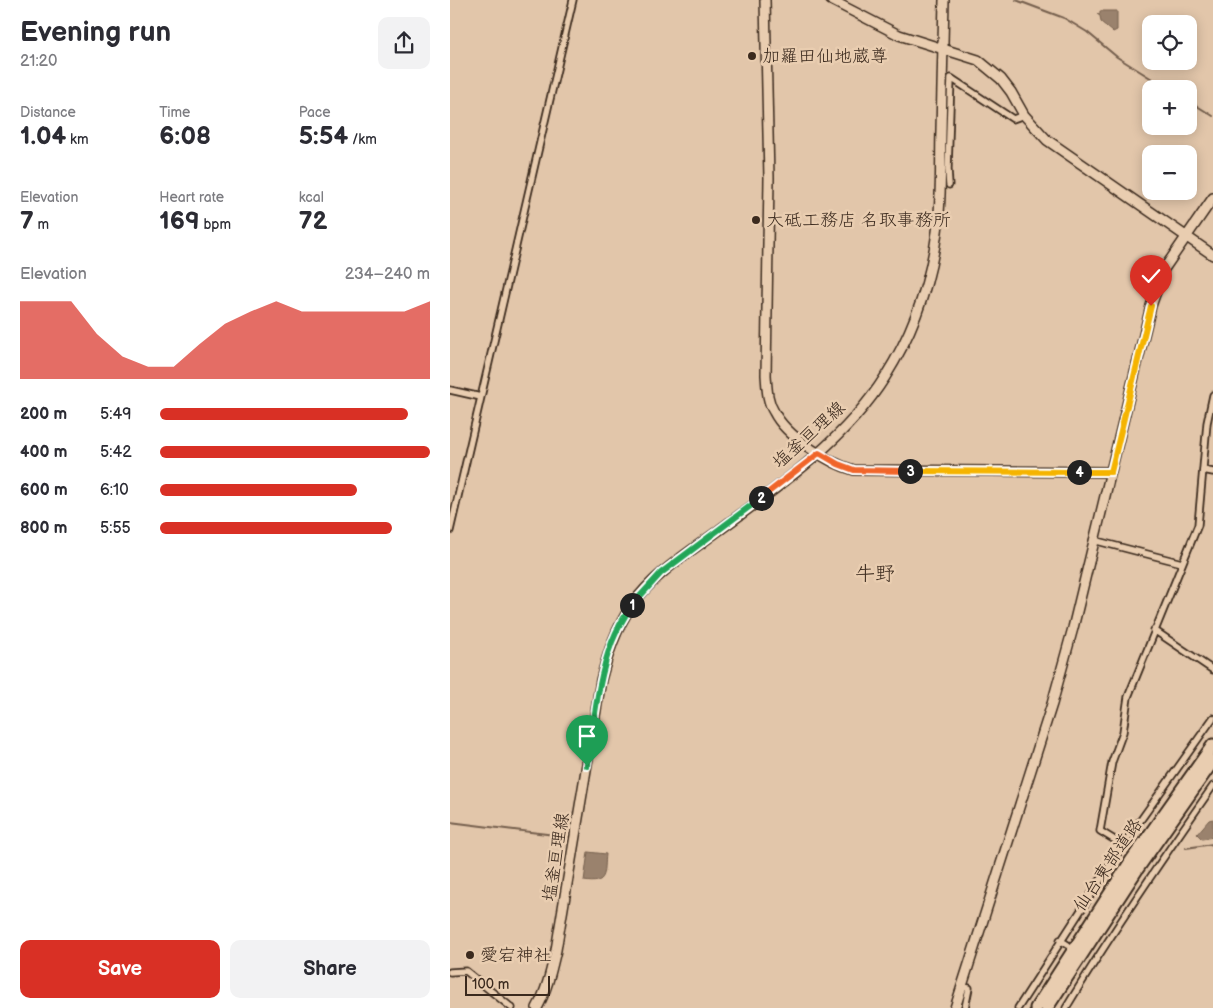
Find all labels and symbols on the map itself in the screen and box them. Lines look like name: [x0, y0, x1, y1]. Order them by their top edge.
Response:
place label: 加羅田仙地蔵尊: [762, 46, 888, 67]
marker: 加羅田仙地蔵尊: [746, 50, 758, 62]
place label: 大砥工務店 名取事務所: [766, 210, 951, 231]
marker: 大砥工務店 名取事務所: [750, 214, 762, 226]
pin: [1130, 255, 1172, 306]
street label: 塩釜亘理線: [769, 397, 849, 473]
pin: 3: [898, 458, 922, 484]
pin: 4: [1066, 460, 1092, 484]
pin: 2: [748, 486, 774, 510]
district label: 牛野: [855, 562, 895, 586]
pin: 1: [620, 592, 644, 618]
pin: [566, 715, 608, 766]
street label: 塩釜亘理線: [539, 811, 573, 903]
street label: 仙台東部道路: [1069, 814, 1147, 916]
place label: 愛宕神社: [480, 945, 552, 966]
marker: 愛宕神社: [464, 949, 476, 961]
scale bar: [465, 973, 550, 996]

